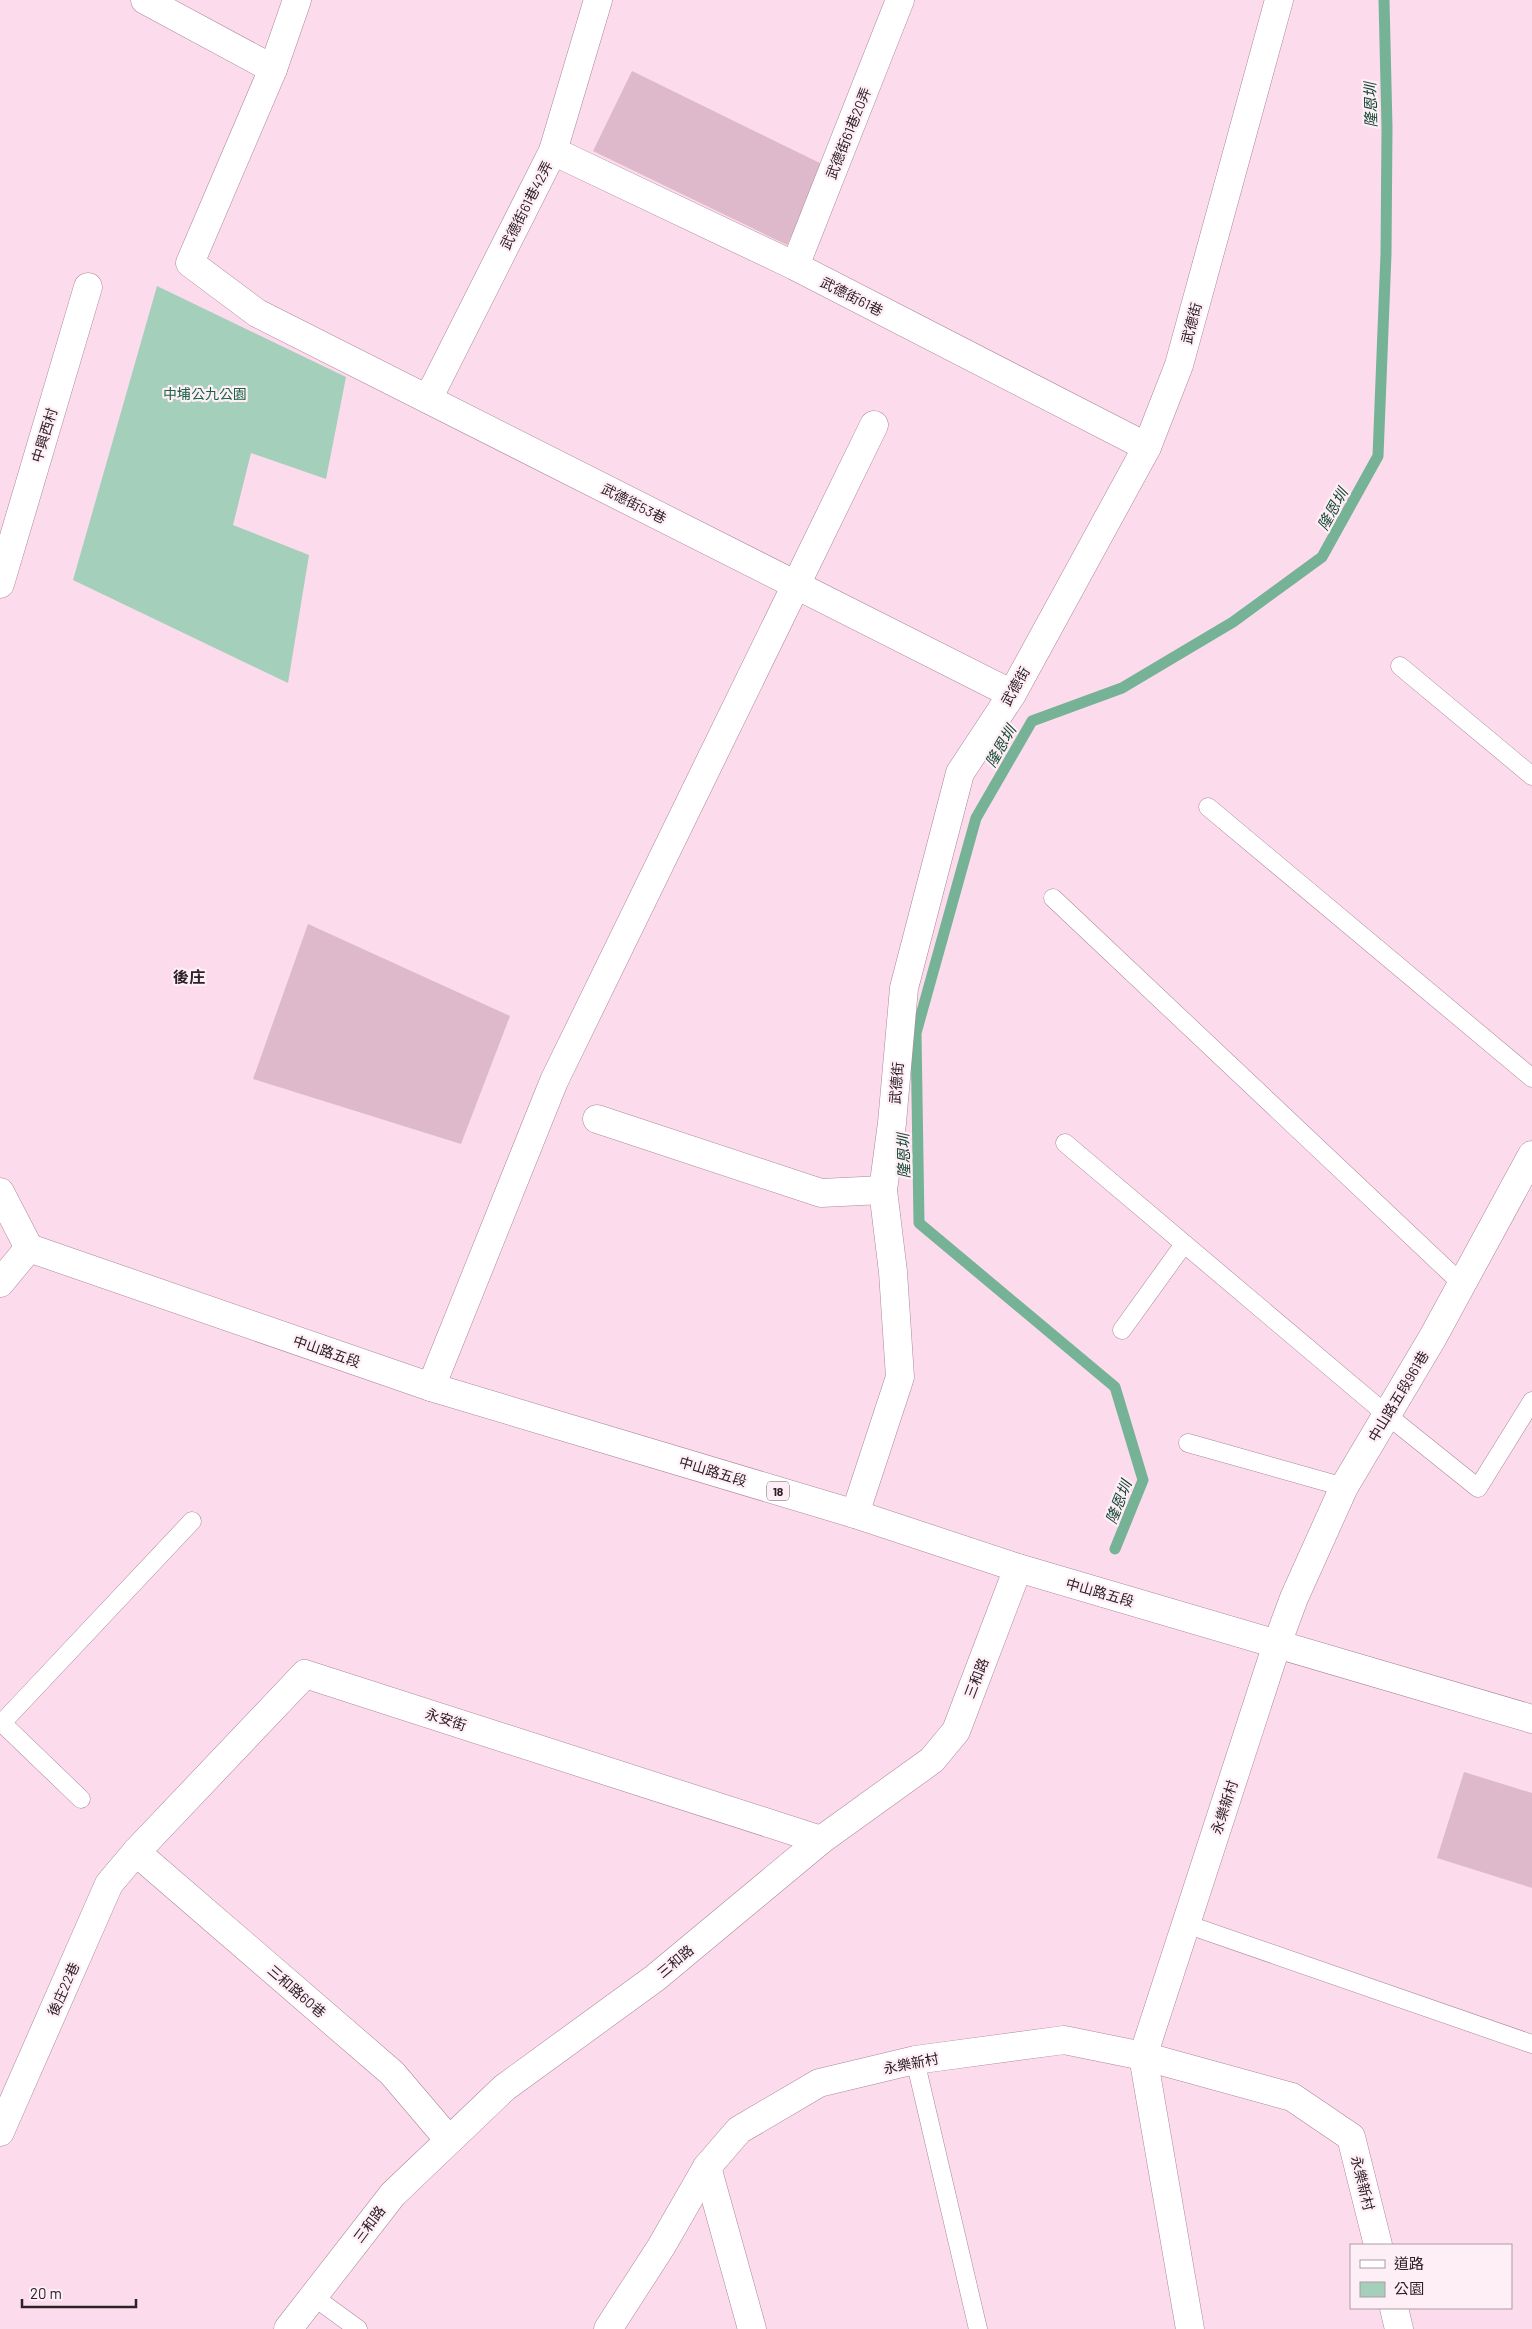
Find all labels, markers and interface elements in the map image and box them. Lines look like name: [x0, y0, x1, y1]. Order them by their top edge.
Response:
water label: 隆恩圳: [1361, 80, 1379, 128]
street label: 武德街61巷20弄: [822, 85, 874, 181]
street label: 武德街61巷42弄: [496, 158, 556, 252]
street label: 武德街61巷: [818, 273, 886, 319]
street label: 武德街: [1177, 301, 1205, 345]
park label: 中埔公九公園: [163, 385, 247, 402]
street label: 中興西村: [28, 406, 60, 464]
street label: 武德街53巷: [599, 479, 669, 527]
water label: 隆恩圳: [1313, 483, 1352, 533]
street label: 武德街: [997, 664, 1033, 708]
water label: 隆恩圳: [981, 720, 1020, 770]
district label: 後庄: [173, 967, 205, 986]
street label: 武德街: [886, 1061, 906, 1105]
water label: 隆恩圳: [894, 1131, 912, 1179]
street label: 中山路五段: [291, 1332, 363, 1370]
street label: 中山路五段961巷: [1364, 1347, 1432, 1445]
street label: 中山路五段: [677, 1453, 749, 1489]
water label: 隆恩圳: [1101, 1476, 1136, 1526]
road number: 18: [767, 1482, 789, 1500]
street label: 中山路五段: [1064, 1574, 1136, 1610]
street label: 三和路: [961, 1655, 991, 1701]
street label: 永安街: [423, 1704, 469, 1734]
street label: 永樂新村: [1207, 1778, 1241, 1836]
street label: 三和路: [653, 1941, 697, 1981]
street label: 後庄22巷: [44, 1959, 82, 2019]
street label: 三和路60巷: [265, 1961, 329, 2021]
street label: 永樂新村: [882, 2049, 940, 2077]
street label: 永樂新村: [1348, 2154, 1378, 2212]
street label: 三和路: [350, 2202, 388, 2246]
legend: [1350, 2244, 1512, 2309]
text: 道路: [1394, 2254, 1424, 2272]
scale bar: [22, 2276, 136, 2308]
text: 公園: [1394, 2279, 1424, 2297]
text: 20 m: [30, 2284, 62, 2302]

